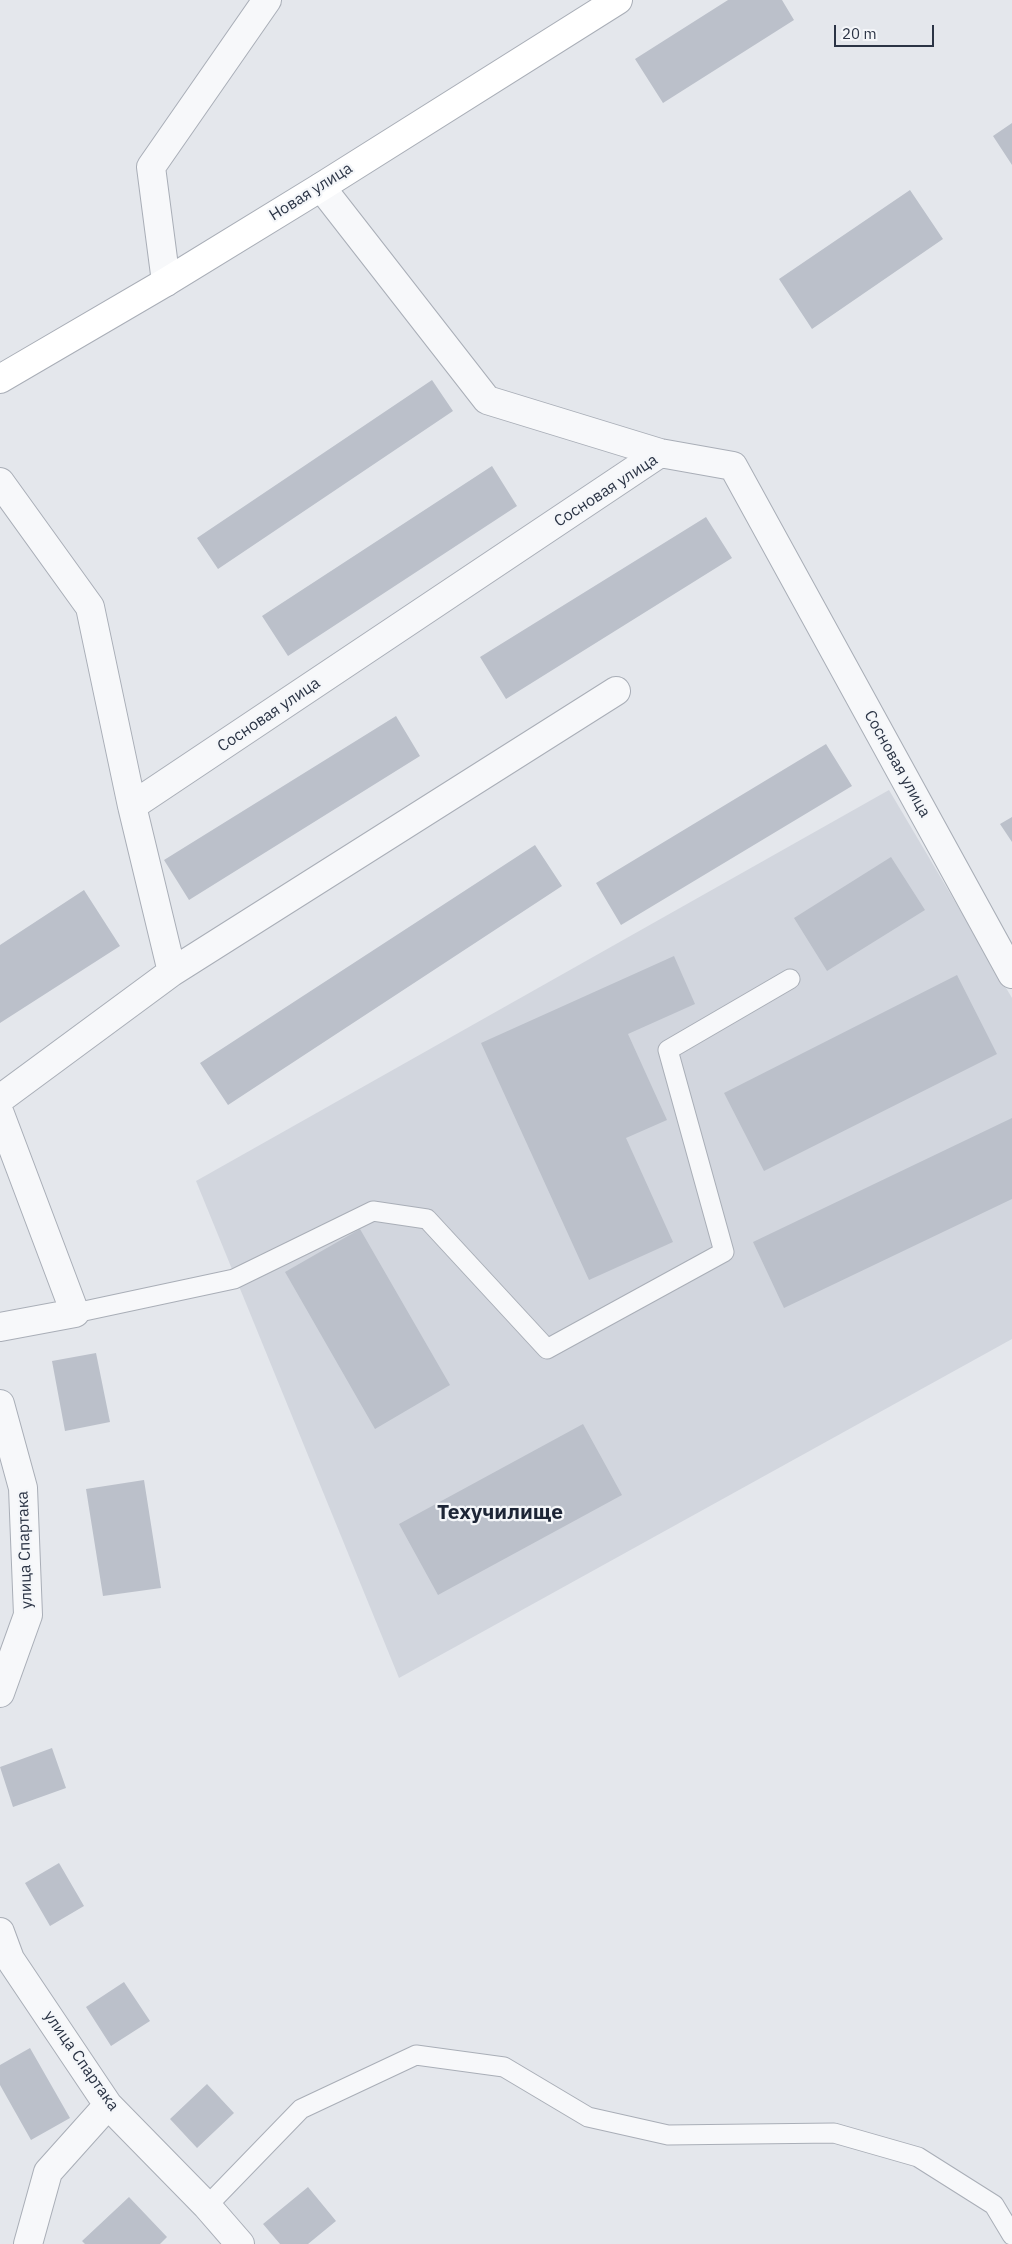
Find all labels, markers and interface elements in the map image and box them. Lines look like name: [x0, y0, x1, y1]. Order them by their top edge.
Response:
scale bar: [837, 15, 937, 47]
text: 20 m: [842, 24, 877, 43]
street label: Новая улица: [266, 159, 356, 225]
street label: Сосновая улица: [551, 450, 661, 532]
street label: Сосновая улица: [214, 674, 324, 756]
street label: Сосновая улица: [860, 707, 934, 821]
street label: улица Спартака: [13, 1491, 37, 1609]
district label: Техучилище: [437, 1500, 563, 1526]
street label: улица Спартака: [39, 2007, 123, 2115]

